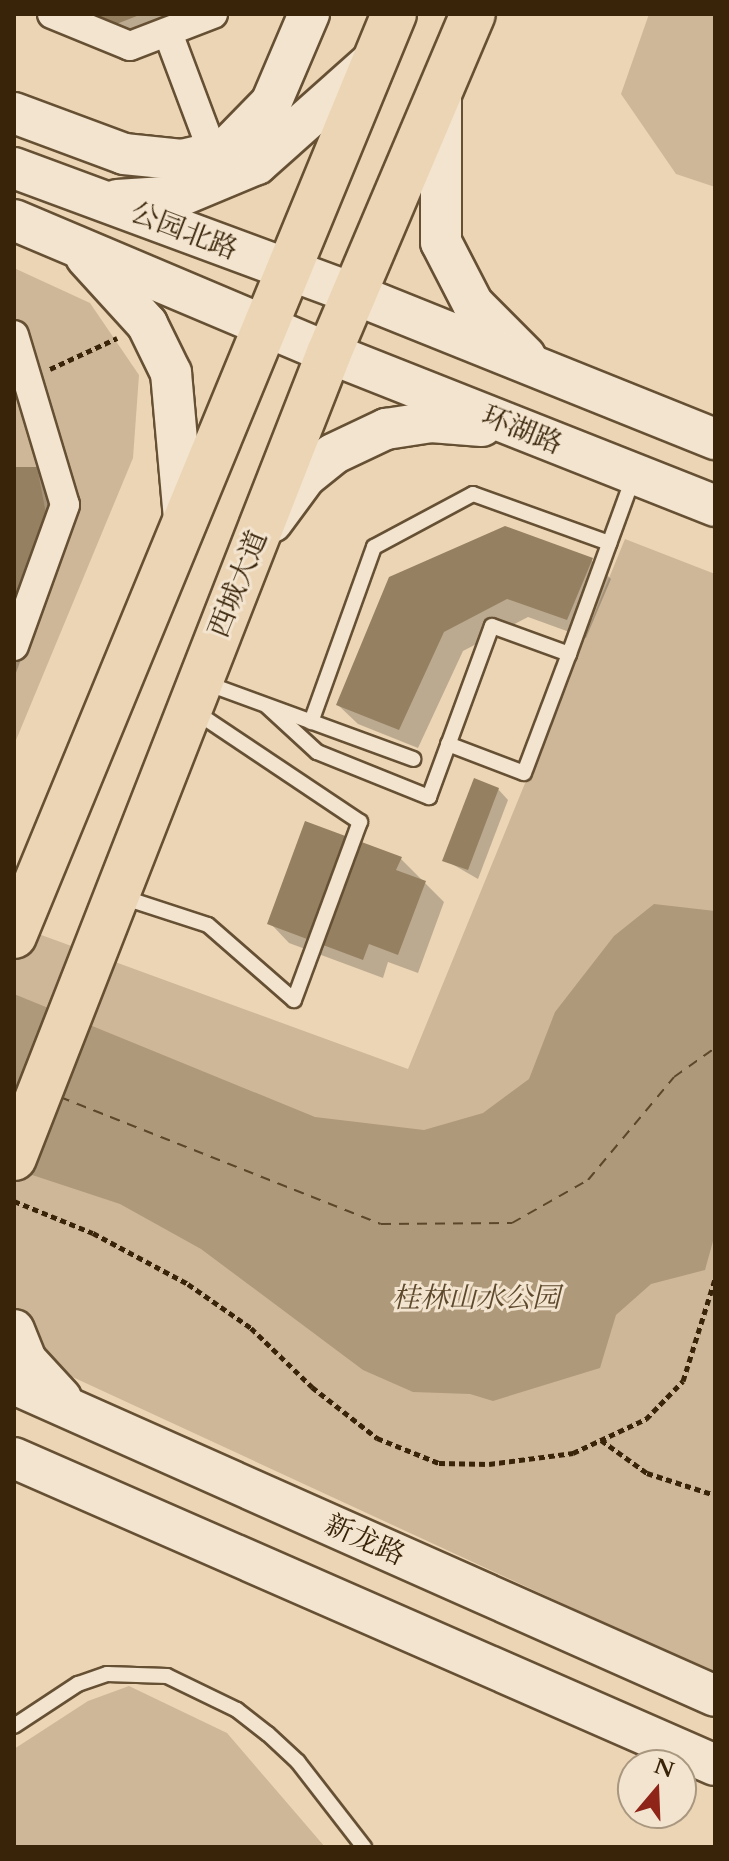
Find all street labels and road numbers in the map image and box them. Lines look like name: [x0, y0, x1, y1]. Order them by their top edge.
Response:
street label: 公园北路: [126, 195, 242, 267]
street label: 环湖路: [477, 399, 567, 461]
street label: 西城大道: [201, 526, 275, 642]
street label: 新龙路: [320, 1508, 410, 1572]

